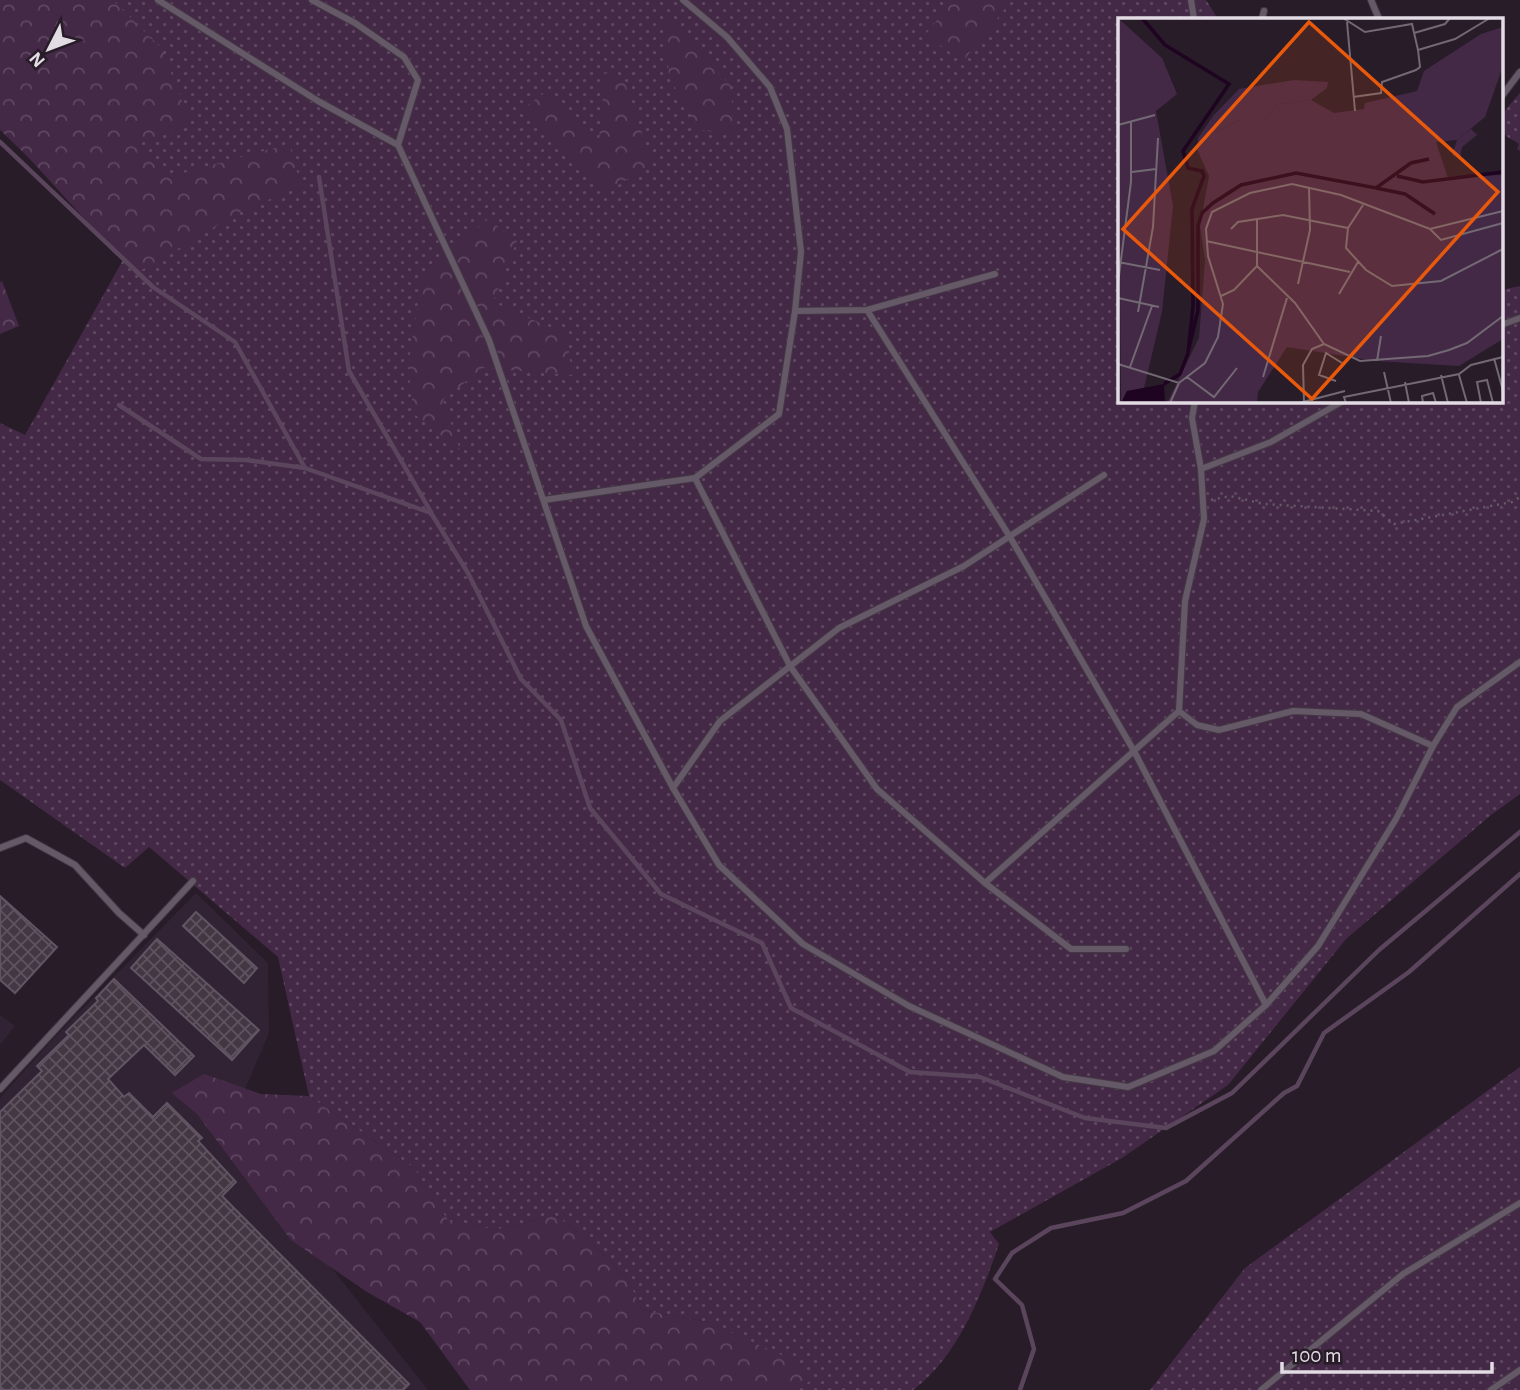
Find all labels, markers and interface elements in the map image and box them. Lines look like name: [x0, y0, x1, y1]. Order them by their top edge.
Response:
north arrow: [14, 14, 84, 84]
inset map: [1118, 18, 1502, 402]
text: N: [26, 48, 49, 71]
scale bar: [1282, 1330, 1492, 1374]
text: 100 m: [1292, 1345, 1342, 1366]

